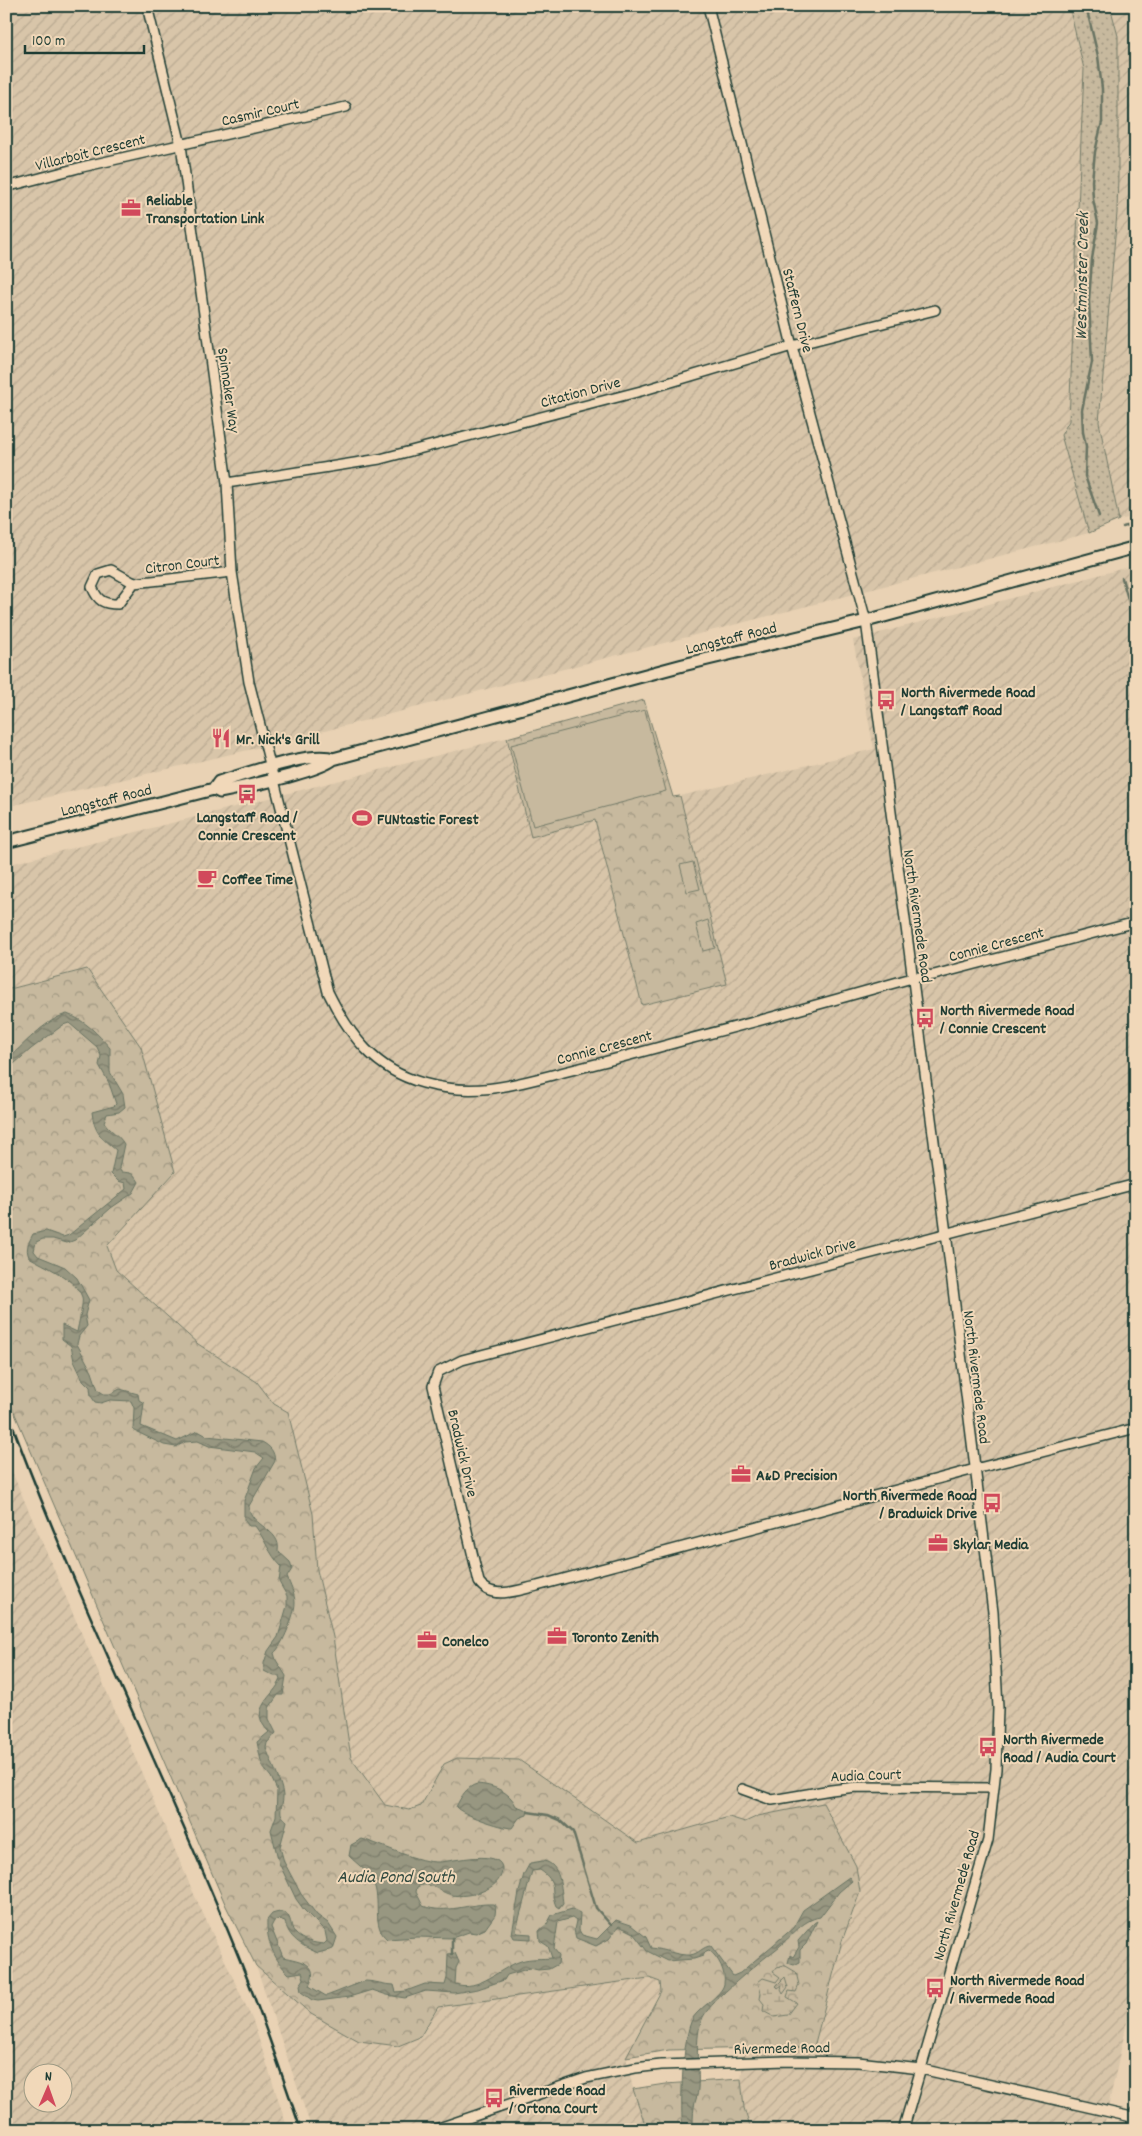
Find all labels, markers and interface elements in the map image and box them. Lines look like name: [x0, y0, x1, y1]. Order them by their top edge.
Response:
scale bar: [25, 22, 144, 54]
text: 100 m: [32, 31, 65, 53]
street label: Casmir Court: [219, 93, 302, 134]
street label: Villarboit Crescent: [33, 129, 148, 178]
place label: Reliable Transportation Link: [146, 190, 265, 231]
office icon: Reliable Transportation Link: [120, 197, 142, 219]
water label: Westminster Creek: [1070, 210, 1097, 340]
street label: Staffern Drive: [775, 266, 818, 355]
street label: Spinnaker Way: [210, 346, 245, 435]
street label: Citation Drive: [538, 372, 623, 415]
street label: Citron Court: [144, 550, 221, 581]
street label: Langstaff Road: [684, 617, 780, 662]
place label: North Rivermede Road / Langstaff Road: [900, 682, 1035, 723]
bus stop icon: North Rivermede Road / Langstaff Road: [875, 689, 897, 711]
restaurant icon: Mr. Nick's Grill: [210, 727, 232, 749]
place label: Mr. Nick's Grill: [236, 729, 320, 752]
street label: Langstaff Road: [59, 779, 155, 824]
bus stop icon: Langstaff Road / Connie Crescent: [236, 783, 258, 805]
place label: Langstaff Road / Connie Crescent: [196, 807, 298, 848]
sports icon: FUNtastic Forest: [351, 807, 373, 829]
place label: FUNtastic Forest: [377, 809, 479, 832]
street label: North Rivermede Road: [896, 848, 937, 984]
cafe icon: Coffee Time: [196, 867, 218, 889]
place label: Coffee Time: [222, 869, 293, 892]
street label: Connie Crescent: [946, 922, 1047, 969]
place label: North Rivermede Road / Connie Crescent: [939, 1000, 1074, 1041]
bus stop icon: North Rivermede Road / Connie Crescent: [914, 1007, 936, 1029]
street label: Connie Crescent: [554, 1025, 655, 1072]
street label: Bradwick Drive: [767, 1233, 859, 1278]
street label: North Rivermede Road: [956, 1309, 995, 1445]
street label: Bradwick Drive: [440, 1407, 483, 1500]
office icon: A&D Precision: [730, 1463, 752, 1485]
place label: A&D Precision: [756, 1465, 837, 1488]
place label: North Rivermede Road / Bradwick Drive: [843, 1485, 977, 1526]
bus stop icon: North Rivermede Road / Bradwick Drive: [981, 1492, 1003, 1514]
office icon: Skylar Media: [927, 1532, 949, 1554]
place label: Skylar Media: [953, 1534, 1030, 1557]
office icon: Toronto Zenith: [546, 1625, 568, 1647]
place label: Toronto Zenith: [572, 1627, 659, 1650]
office icon: Conelco: [416, 1629, 438, 1651]
place label: Conelco: [442, 1631, 489, 1654]
place label: North Rivermede Road / Audia Court: [1003, 1729, 1116, 1770]
bus stop icon: North Rivermede Road / Audia Court: [977, 1736, 999, 1758]
street label: Audia Court: [830, 1764, 902, 1789]
street label: North Rivermede Road: [928, 1828, 987, 1963]
water label: Audia Pond South: [337, 1866, 456, 1891]
place label: North Rivermede Road / Rivermede Road: [949, 1970, 1084, 2011]
bus stop icon: North Rivermede Road / Rivermede Road: [924, 1977, 946, 1999]
street label: Rivermede Road: [734, 2037, 831, 2062]
north arrow: [22, 2064, 72, 2114]
text: N: [45, 2067, 52, 2087]
place label: Rivermede Road / Ortona Court: [508, 2080, 606, 2121]
bus stop icon: Rivermede Road / Ortona Court: [483, 2087, 505, 2109]

